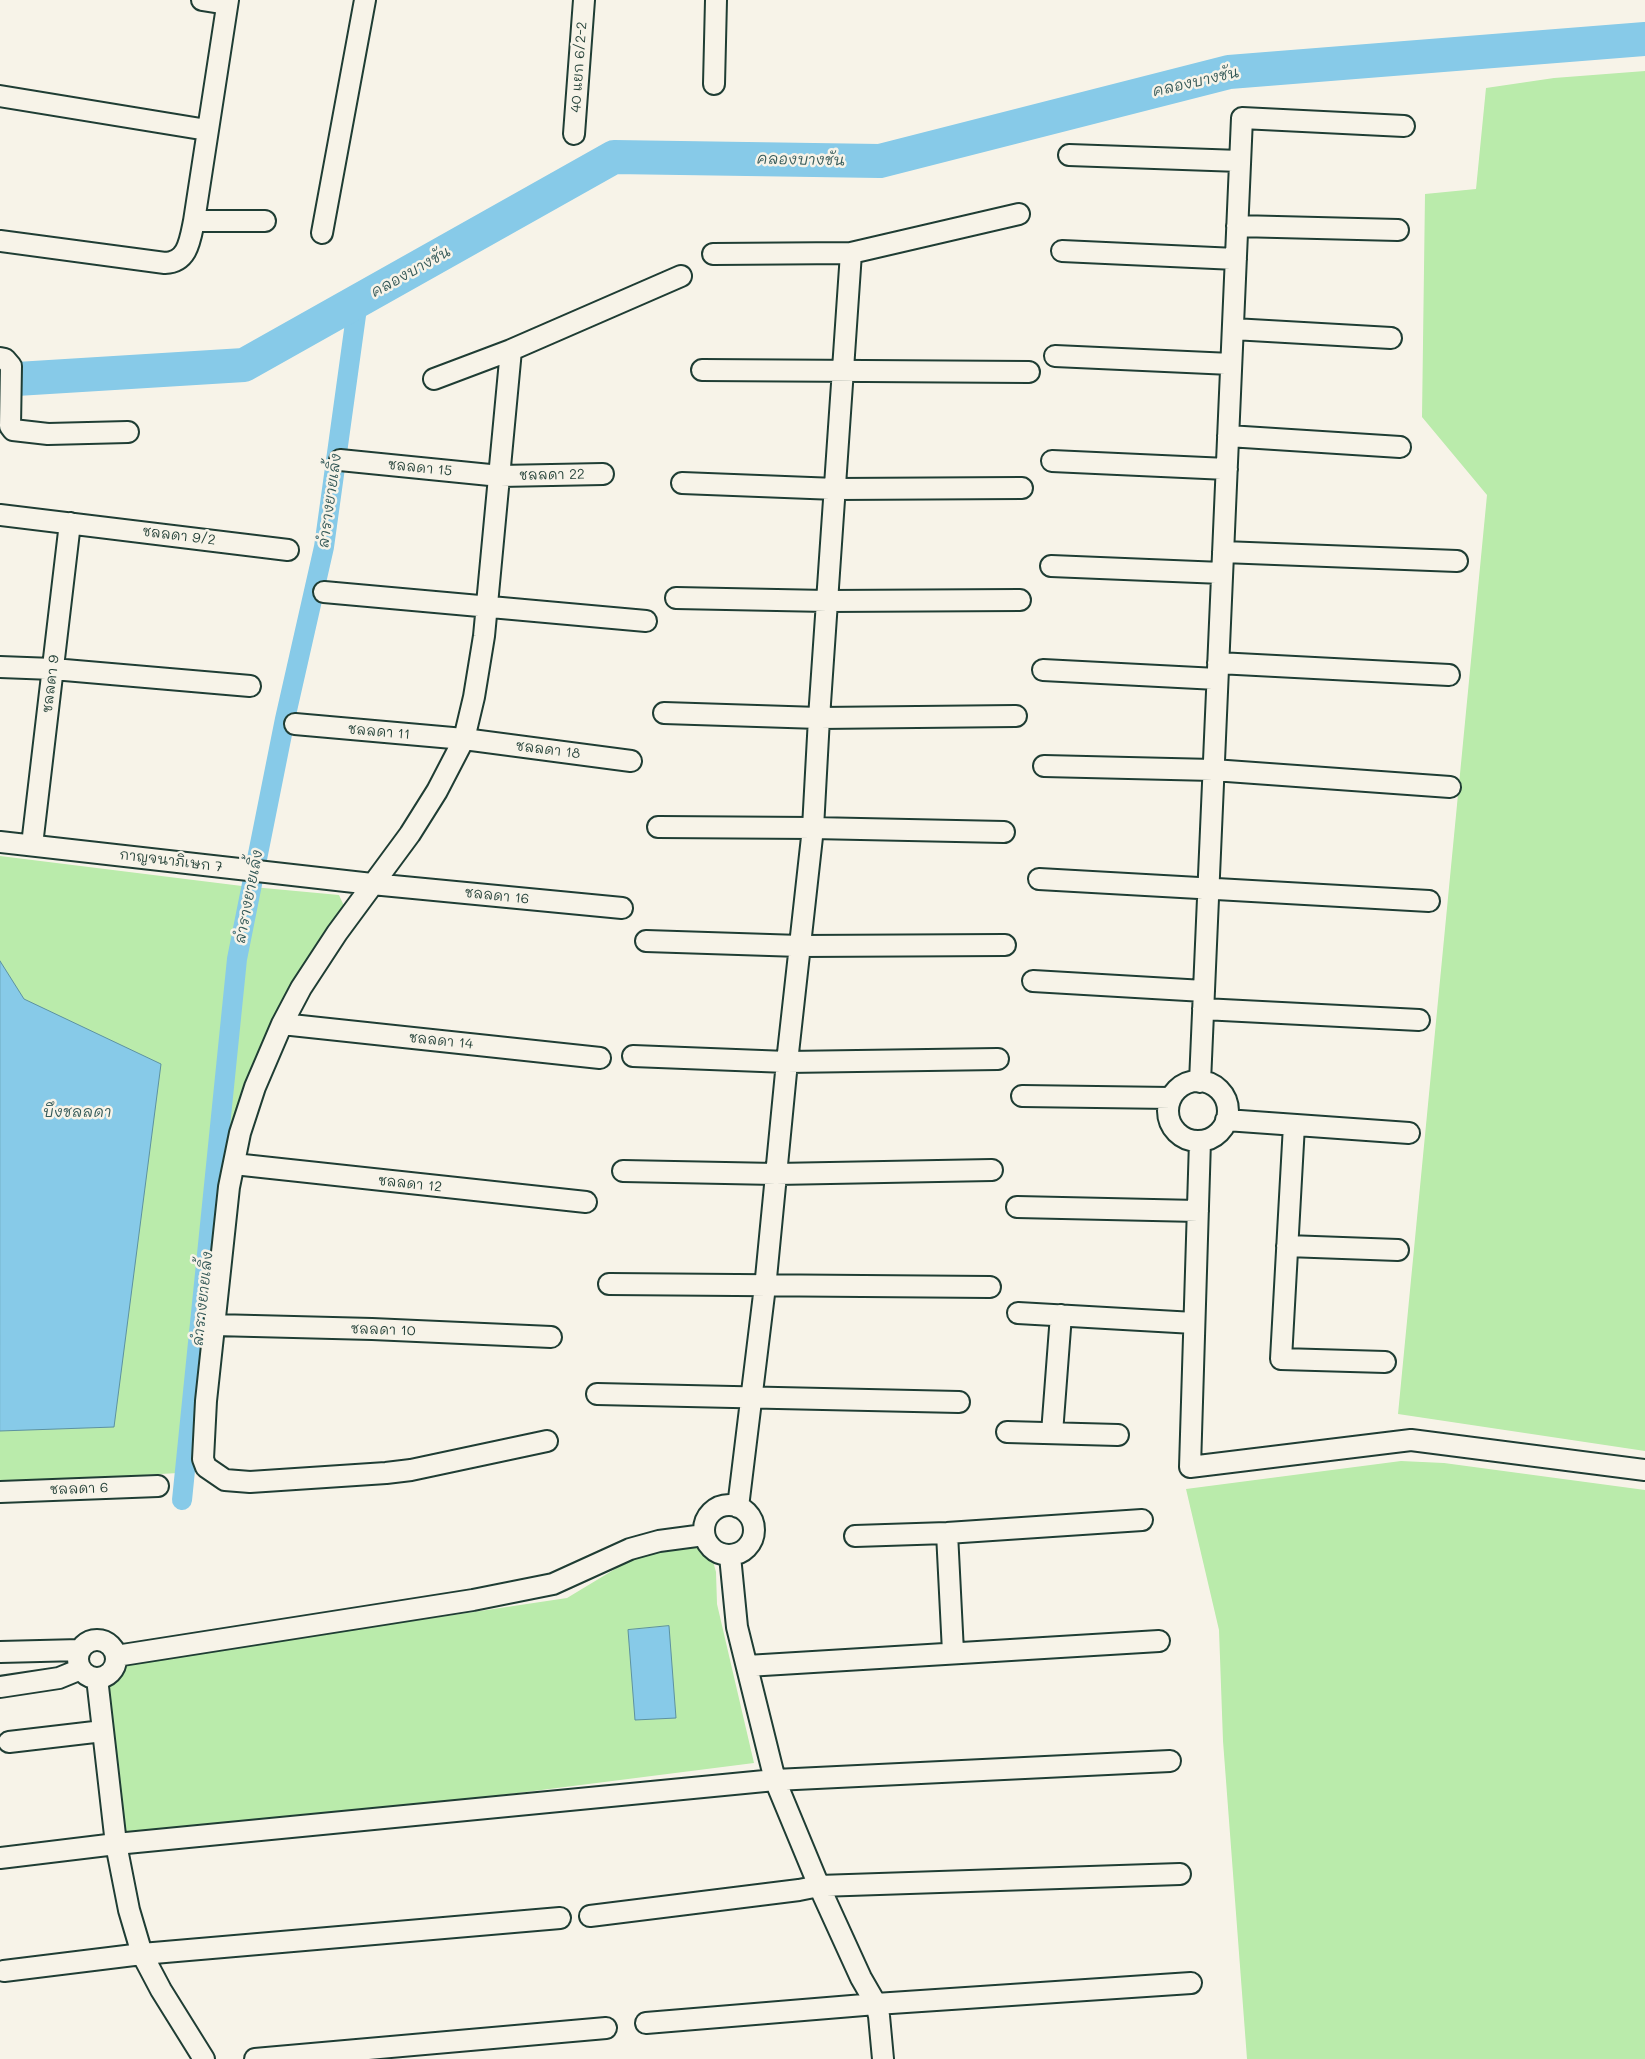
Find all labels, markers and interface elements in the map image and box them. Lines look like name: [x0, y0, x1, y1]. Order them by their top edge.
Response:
street label: 40 แยก 6/2-2: [567, 21, 591, 113]
water label: คลองบางชัน: [1151, 63, 1241, 101]
water label: คลองบางชัน: [757, 150, 845, 170]
water label: คลองบางชัน: [368, 243, 454, 301]
water label: ลำรางยายเลิ้ง: [314, 452, 346, 550]
street label: ชลลดา 15: [387, 456, 453, 480]
street label: ชลลดา 22: [519, 466, 585, 484]
street label: ชลลดา 9/2: [141, 523, 217, 549]
street label: ชลลดา 9: [39, 654, 63, 714]
street label: ชลลดา 11: [347, 721, 411, 743]
street label: ชลลดา 18: [515, 738, 581, 762]
street label: กาญจนาภิเษก 7: [118, 846, 224, 876]
water label: ลำรางยายเลิ้ง: [231, 848, 267, 946]
street label: ชลลดา 16: [464, 884, 530, 908]
street label: ชลลดา 14: [408, 1029, 474, 1053]
water label: บึงชลลดา: [43, 1103, 111, 1121]
street label: ชลลดา 12: [377, 1172, 443, 1196]
water label: ลำรางยายเลิ้ง: [189, 1251, 217, 1347]
street label: ชลลดา 10: [350, 1320, 416, 1340]
street label: ชลลดา 6: [49, 1480, 109, 1498]

